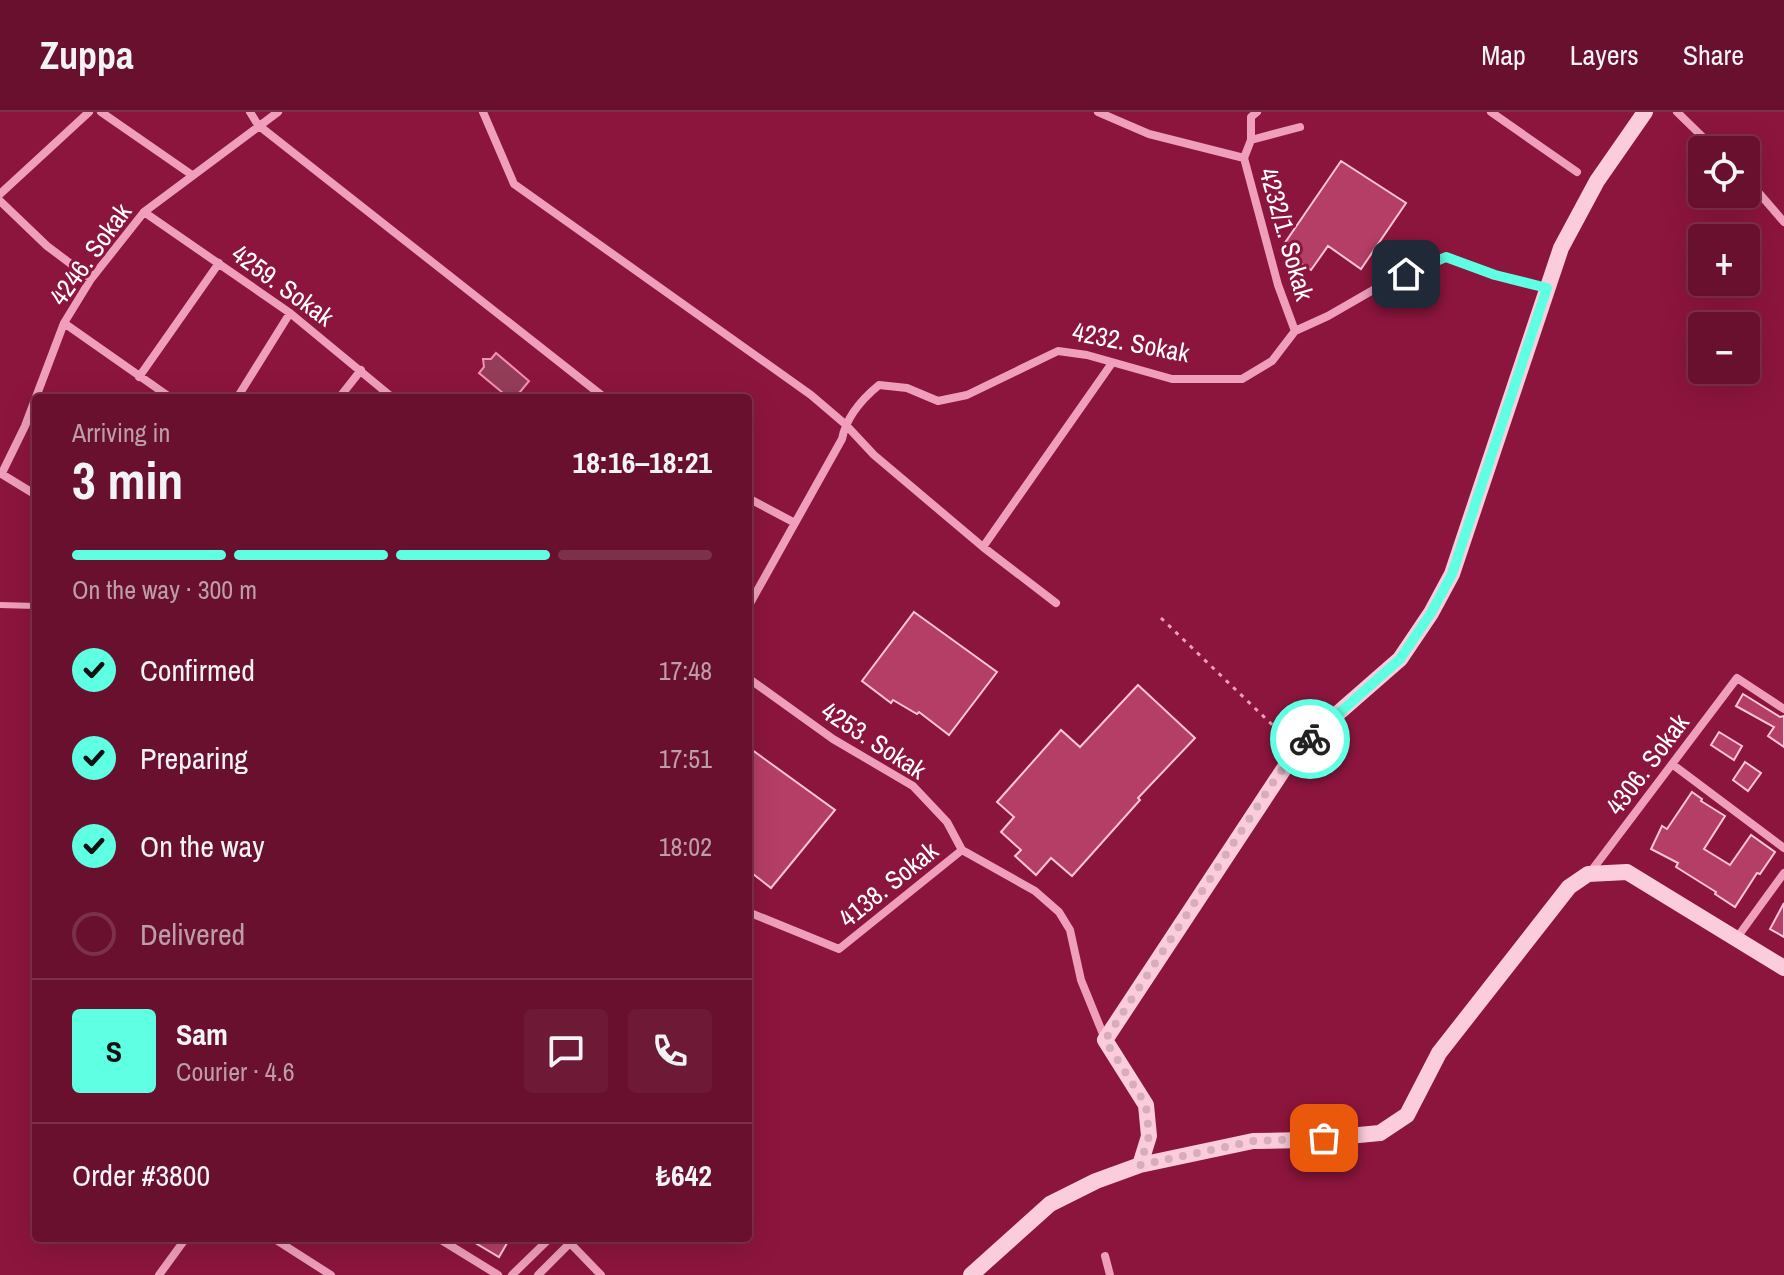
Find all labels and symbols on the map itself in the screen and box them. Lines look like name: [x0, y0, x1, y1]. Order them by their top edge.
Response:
street label: 4232/1. Sokak: [1251, 164, 1323, 305]
street label: 4246. Sokak: [41, 195, 139, 312]
street label: 4259. Sokak: [225, 236, 342, 334]
pin: [1372, 240, 1440, 308]
street label: 4232. Sokak: [1069, 314, 1193, 371]
street label: 4253. Sokak: [815, 693, 934, 787]
courier: [1270, 699, 1350, 779]
street label: 4306. Sokak: [1597, 706, 1697, 822]
street label: 4138. Sokak: [831, 833, 945, 935]
pin: [1290, 1104, 1358, 1172]

